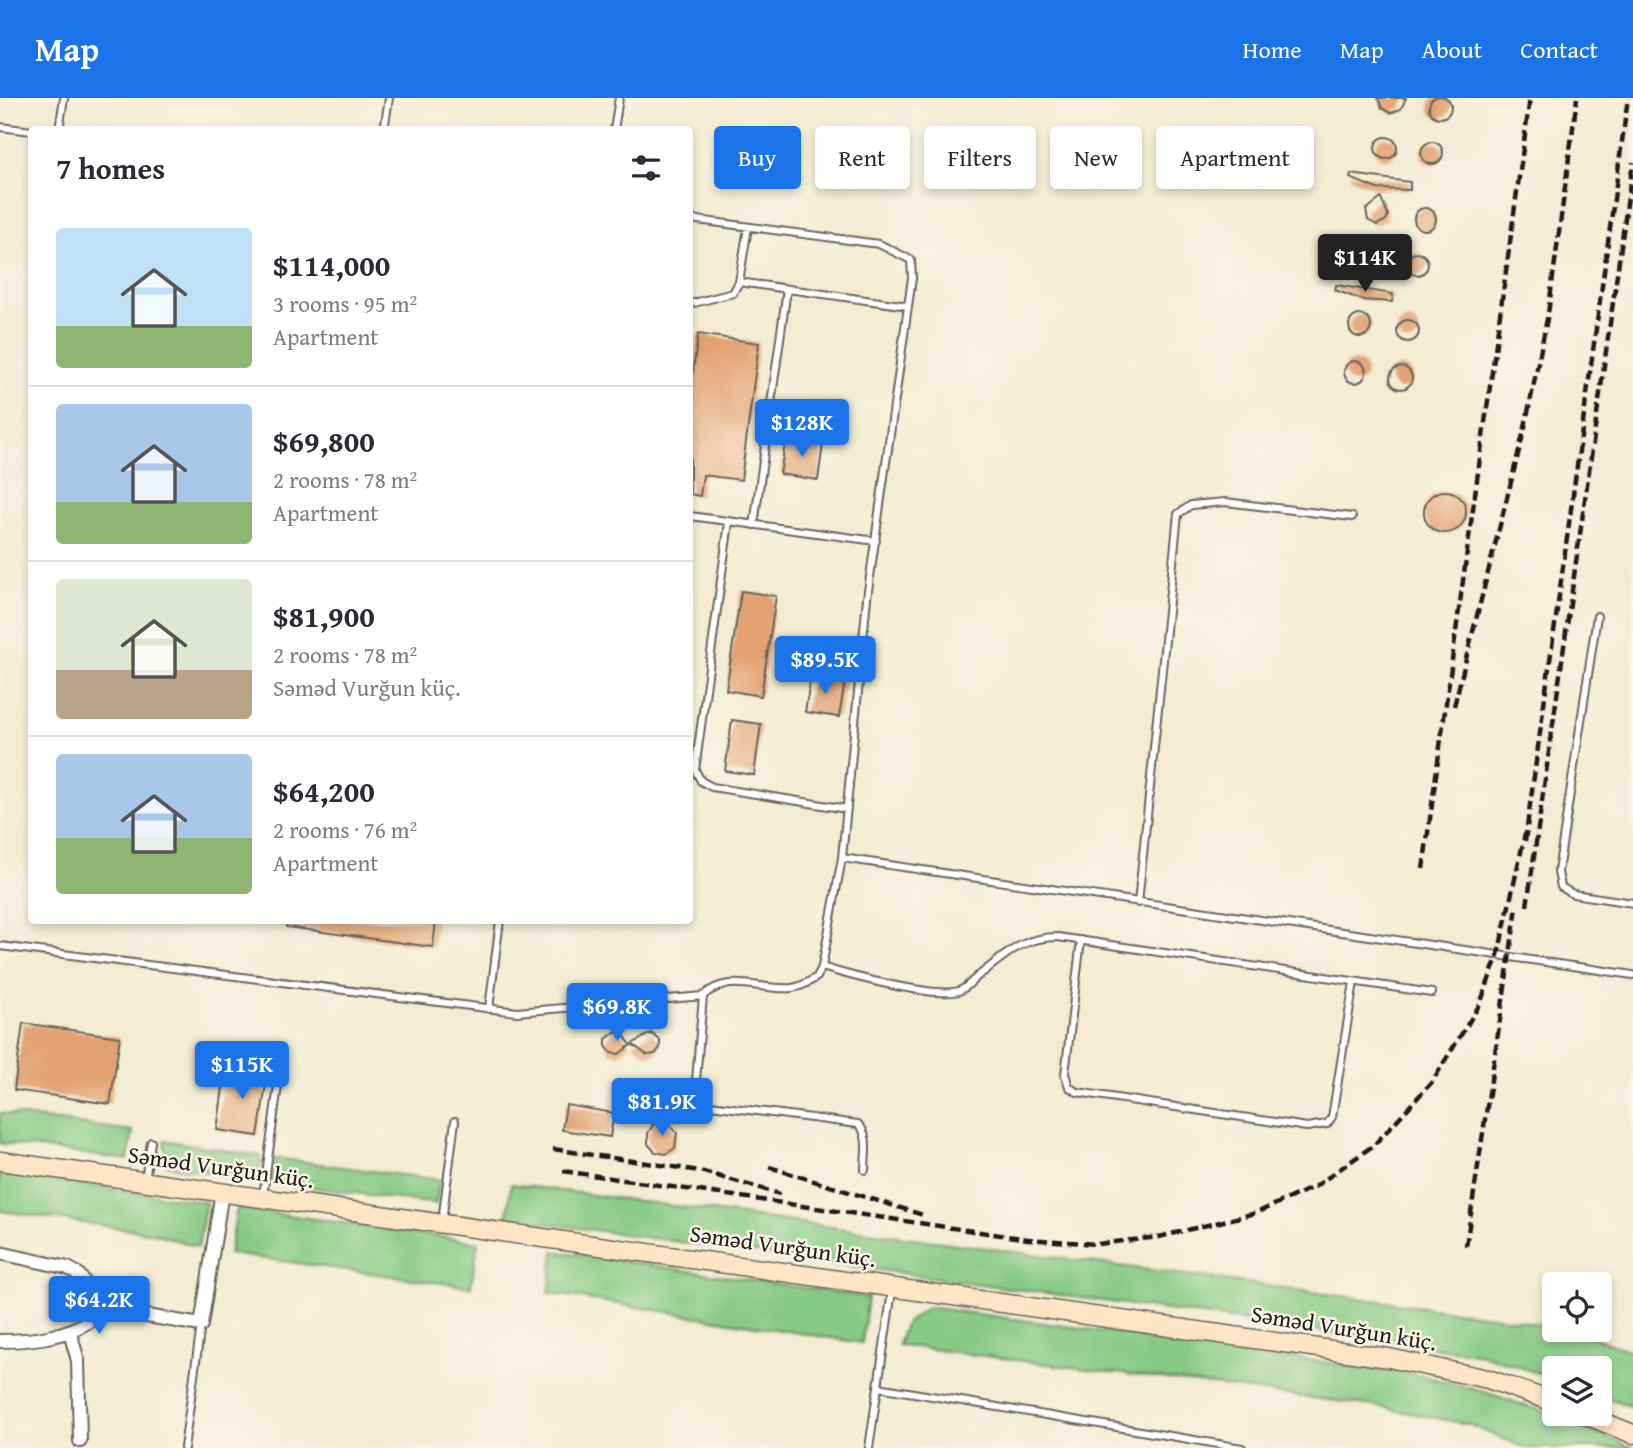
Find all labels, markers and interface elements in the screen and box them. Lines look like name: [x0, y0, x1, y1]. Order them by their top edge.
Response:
text: Map: [35, 25, 99, 73]
text: Home: [1243, 32, 1302, 67]
text: Map: [1340, 32, 1384, 67]
text: About: [1422, 32, 1482, 67]
text: Contact: [1520, 32, 1598, 67]
chip: Buy: [714, 126, 801, 189]
chip: Rent: [815, 126, 910, 189]
chip: Filters: [924, 126, 1036, 189]
chip: New: [1050, 126, 1142, 189]
chip: Apartment: [1156, 126, 1314, 189]
text: 7 homes: [56, 146, 165, 190]
icon: filters: [627, 149, 665, 187]
pin: $114K: [1316, 234, 1414, 294]
text: $114K: [1334, 240, 1396, 273]
text: $114,000: [273, 243, 390, 287]
icon: home: [112, 256, 196, 340]
text: 3 rooms · 95 m²: [273, 287, 417, 320]
text: Apartment: [273, 320, 378, 353]
pin: $128K: [753, 400, 851, 459]
text: $128K: [771, 405, 833, 438]
text: $69,800: [273, 419, 375, 463]
icon: home: [112, 432, 196, 516]
text: 2 rooms · 78 m²: [273, 463, 417, 496]
text: Apartment: [273, 496, 378, 529]
text: $81,900: [273, 594, 375, 638]
icon: home: [112, 607, 196, 691]
pin: $89.5K: [768, 636, 882, 696]
text: 2 rooms · 78 m²: [273, 638, 417, 671]
text: $89.5K: [791, 642, 859, 675]
text: Səməd Vurğun küç.: [273, 671, 460, 704]
text: $64,200: [273, 769, 375, 813]
icon: home: [112, 782, 196, 866]
text: 2 rooms · 76 m²: [273, 813, 417, 846]
text: Apartment: [273, 846, 378, 879]
pin: $69.8K: [560, 984, 674, 1043]
text: $69.8K: [583, 989, 651, 1022]
pin: $115K: [193, 1042, 291, 1101]
text: $115K: [211, 1047, 273, 1080]
pin: $81.9K: [605, 1079, 719, 1138]
text: $81.9K: [628, 1084, 696, 1117]
street label: Səməd Vurğun küç.: [126, 1137, 316, 1196]
street label: Səməd Vurğun küç.: [688, 1216, 878, 1275]
map controls: [1542, 1272, 1612, 1426]
button: locate: [1542, 1272, 1612, 1342]
pin: $64.2K: [42, 1276, 156, 1336]
text: $64.2K: [65, 1282, 133, 1315]
street label: Səməd Vurğun küç.: [1249, 1297, 1439, 1358]
button: layers: [1542, 1356, 1612, 1426]

